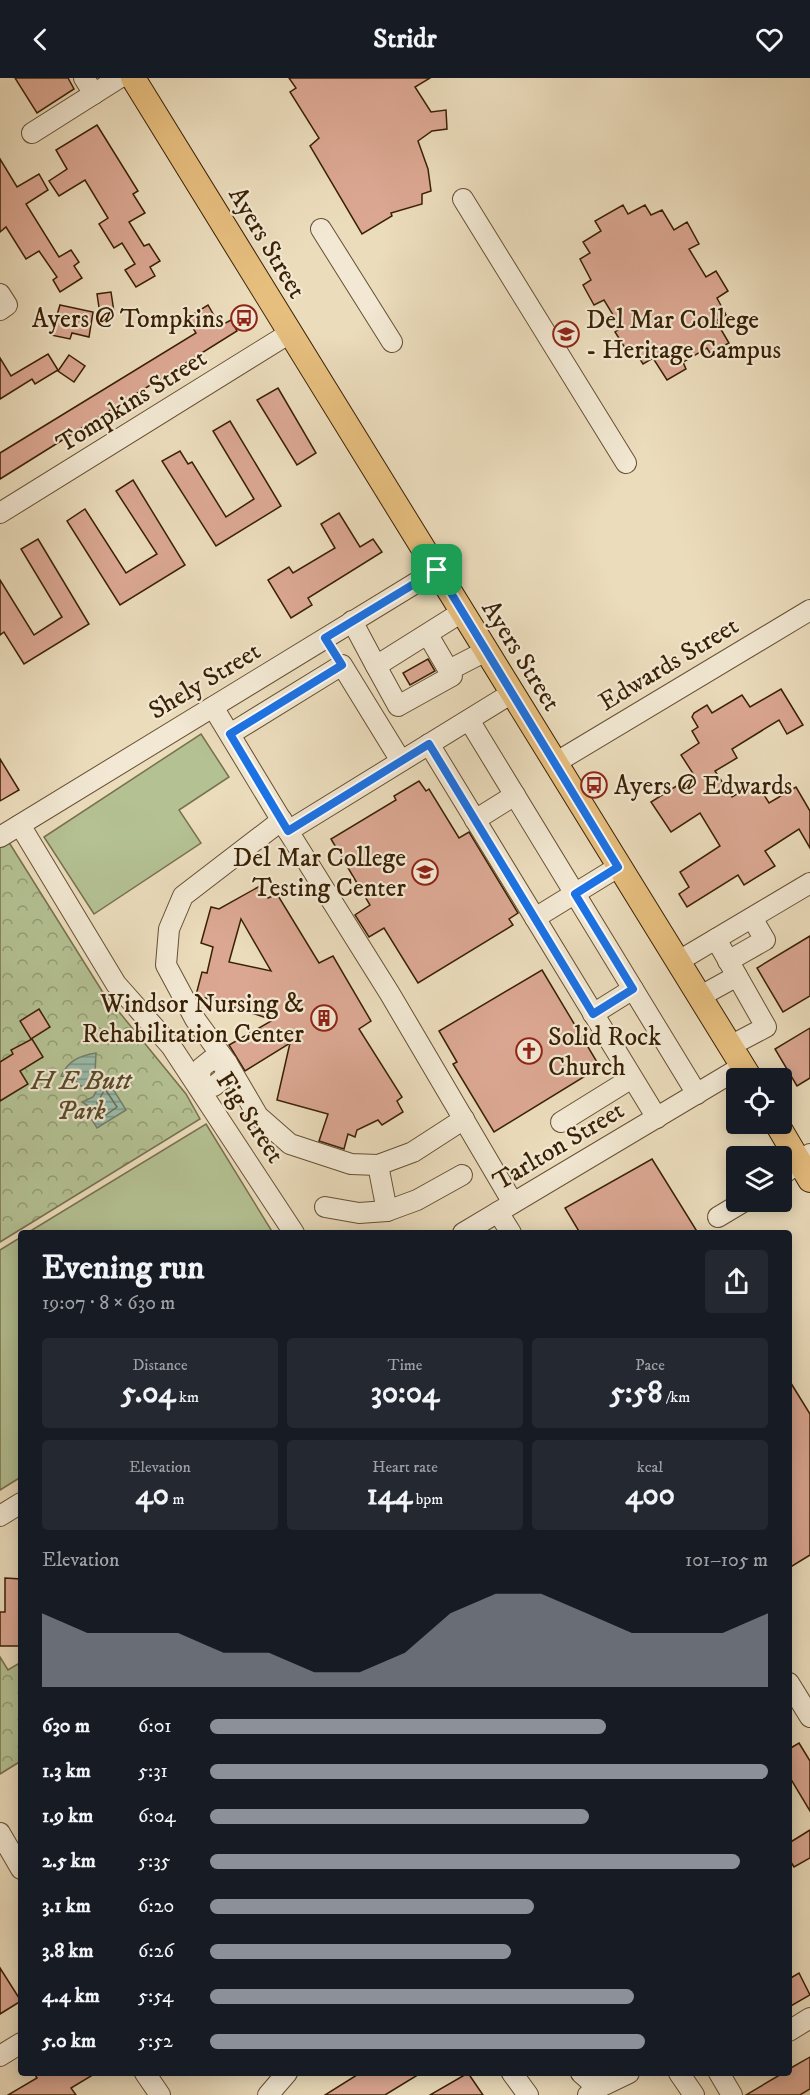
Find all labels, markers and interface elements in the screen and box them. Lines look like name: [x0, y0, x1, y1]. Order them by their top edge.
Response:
text: Stridr: [373, 22, 437, 56]
icon: back: [24, 23, 57, 56]
icon: heart: [753, 23, 786, 56]
street label: Ayers Street: [220, 181, 313, 305]
place label: Ayers @ Tompkins: [32, 303, 224, 336]
bus stop icon: Ayers @ Tompkins: [229, 303, 259, 333]
place label: Del Mar College - Heritage Campus: [586, 304, 781, 367]
school or university icon: Del Mar College - Heritage Campus: [551, 319, 581, 349]
street label: Tompkins Street: [51, 342, 213, 461]
pin: [411, 544, 462, 595]
icon: arrive: [420, 553, 453, 586]
street label: Ayers Street: [474, 594, 568, 717]
street label: Edwards Street: [593, 610, 745, 719]
street label: Shely Street: [143, 635, 267, 728]
bus stop icon: Ayers @ Edwards: [579, 770, 609, 800]
place label: Ayers @ Edwards: [614, 770, 793, 803]
place label: Del Mar College Testing Center: [233, 842, 406, 905]
school or university icon: Del Mar College Testing Center: [410, 857, 440, 887]
place label: Windsor Nursing & Rehabilitation Center: [82, 988, 304, 1051]
building icon: Windsor Nursing & Rehabilitation Center: [309, 1003, 339, 1033]
place label: Solid Rock Church: [548, 1021, 661, 1084]
church icon: Solid Rock Church: [514, 1036, 544, 1066]
park label: H E Butt Park: [30, 1065, 133, 1128]
street label: Fig Street: [208, 1066, 291, 1170]
map controls: [726, 1068, 792, 1212]
button: locate: [726, 1068, 792, 1134]
street label: Tarlton Street: [487, 1094, 630, 1198]
button: layers: [726, 1146, 792, 1212]
text: Evening run: [42, 1248, 204, 1289]
button: share: [705, 1250, 768, 1313]
text: 19:07 · 8 × 630 m: [42, 1291, 175, 1316]
text: Distance: [132, 1355, 188, 1375]
text: Time: [388, 1355, 422, 1375]
text: Pace: [635, 1355, 665, 1375]
text: 5.04: [121, 1375, 176, 1412]
text: 30:04: [371, 1375, 439, 1412]
text: 5:58: [610, 1375, 662, 1412]
text: km: [176, 1387, 199, 1407]
text: /km: [662, 1387, 690, 1407]
text: Elevation: [129, 1457, 191, 1477]
text: Heart rate: [372, 1457, 438, 1477]
text: kcal: [637, 1457, 663, 1477]
text: 40: [136, 1477, 169, 1514]
text: 144: [367, 1477, 412, 1514]
text: 400: [625, 1477, 675, 1514]
text: m: [169, 1489, 184, 1509]
text: bpm: [412, 1489, 443, 1509]
text: Elevation: [42, 1548, 119, 1573]
text: 101–105 m: [685, 1548, 768, 1573]
text: 630 m: [42, 1714, 90, 1739]
text: 6:01: [138, 1714, 172, 1739]
text: 1.3 km: [42, 1759, 91, 1784]
text: 5:31: [138, 1759, 168, 1784]
text: 1.9 km: [42, 1804, 93, 1829]
text: 6:04: [138, 1804, 176, 1829]
text: 2.5 km: [42, 1849, 96, 1874]
text: 5:35: [138, 1849, 171, 1874]
text: 3.1 km: [42, 1894, 91, 1919]
text: 6:20: [138, 1894, 174, 1919]
text: 3.8 km: [42, 1939, 93, 1964]
text: 6:26: [138, 1939, 174, 1964]
text: 4.4 km: [42, 1984, 100, 2009]
text: 5:54: [138, 1984, 174, 2009]
text: 5.0 km: [42, 2029, 96, 2054]
text: 5:52: [138, 2029, 173, 2054]

